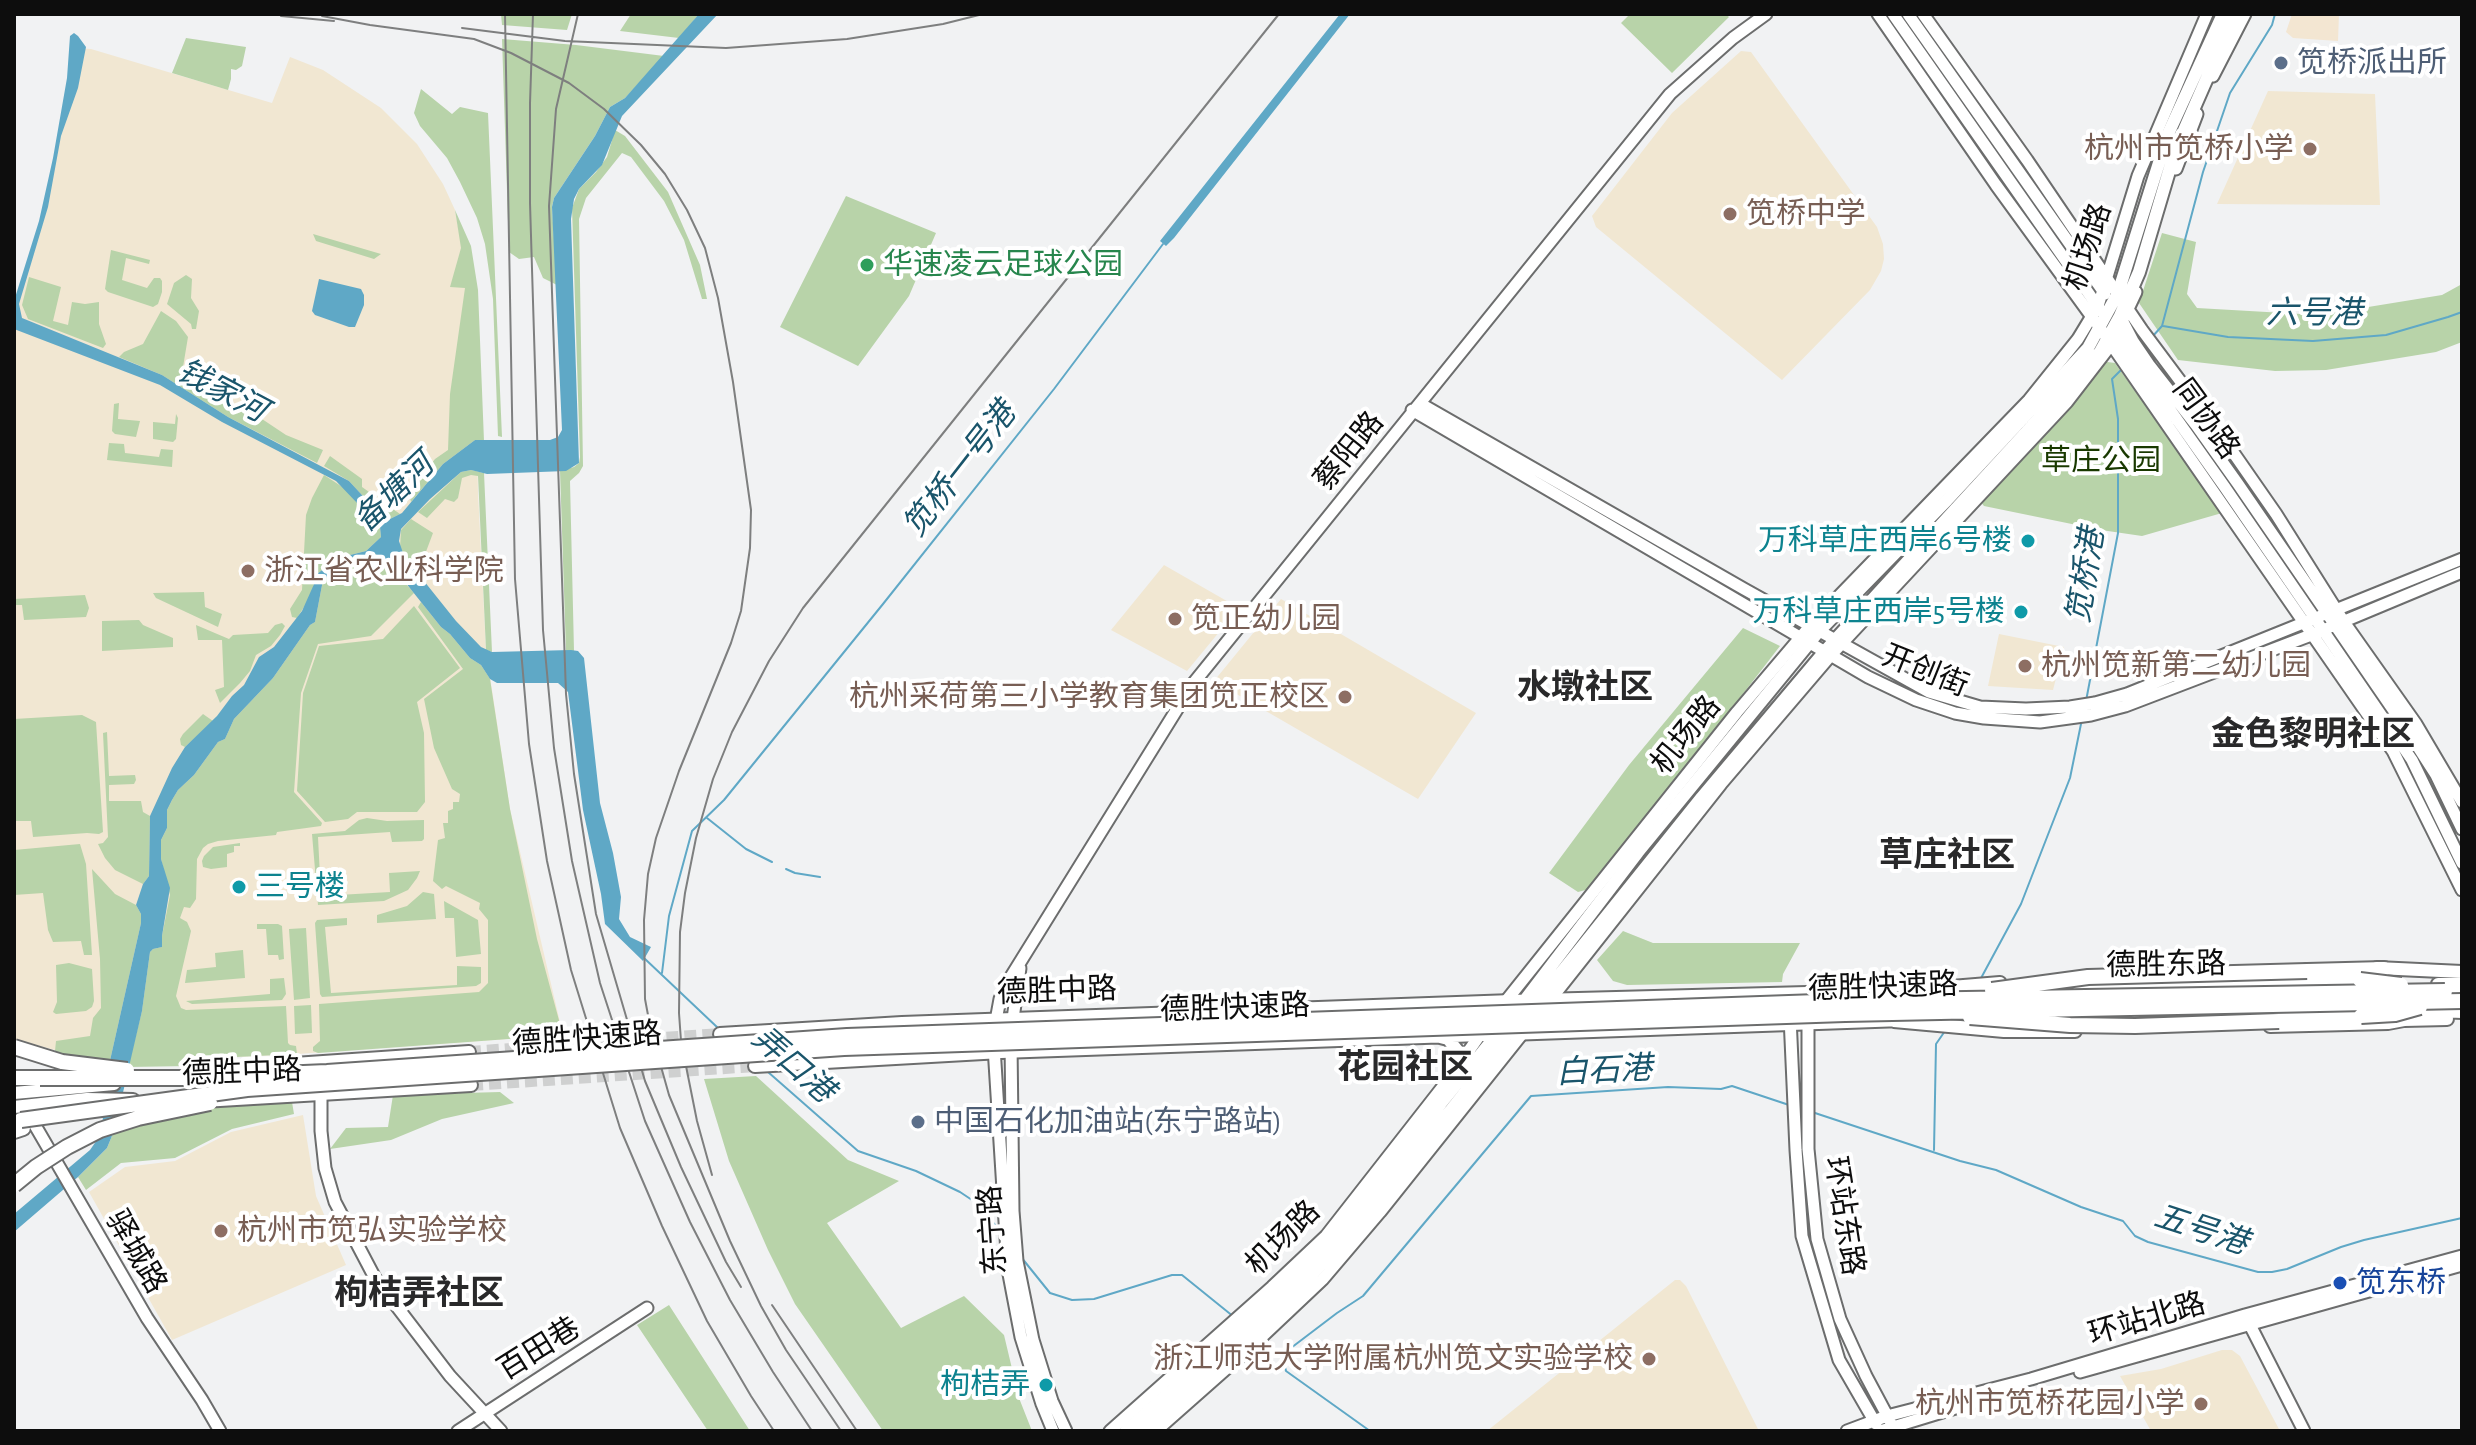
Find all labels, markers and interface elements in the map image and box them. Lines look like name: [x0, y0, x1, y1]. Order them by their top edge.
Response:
place label: 笕桥派出所: [2297, 45, 2447, 81]
marker: 笕桥派出所: [2272, 54, 2290, 72]
place label: 杭州市笕桥小学: [2084, 131, 2294, 167]
marker: 杭州市笕桥小学: [2301, 140, 2319, 158]
place label: 笕桥中学: [1746, 196, 1866, 232]
street label: 机场路: [2057, 199, 2119, 295]
marker: 笕桥中学: [1721, 205, 1739, 223]
place label: 华速凌云足球公园: [883, 247, 1123, 283]
marker: 华速凌云足球公园: [858, 256, 876, 274]
water label: 六号港: [2266, 294, 2362, 332]
water label: 钱家河: [171, 352, 273, 430]
street label: 同协路: [2165, 372, 2247, 466]
water label: 笕桥一号港: [896, 395, 1024, 545]
street label: 蔡阳路: [1307, 405, 1391, 497]
park label: 草庄公园: [2041, 443, 2161, 479]
water label: 备塘河: [346, 446, 442, 540]
place label: 万科草庄西岸6号楼: [1758, 523, 2012, 559]
water label: 笕桥港: [2060, 526, 2112, 626]
marker: 万科草庄西岸6号楼: [2019, 532, 2037, 550]
place label: 浙江省农业科学院: [264, 553, 504, 589]
marker: 浙江省农业科学院: [239, 562, 257, 580]
place label: 万科草庄西岸5号楼: [1752, 594, 2005, 630]
place label: 笕正幼儿园: [1191, 601, 1341, 637]
marker: 万科草庄西岸5号楼: [2012, 603, 2030, 621]
marker: 笕正幼儿园: [1166, 610, 1184, 628]
street label: 开创街: [1877, 637, 1973, 705]
place label: 杭州笕新第二幼儿园: [2041, 648, 2311, 684]
marker: 杭州笕新第二幼儿园: [2016, 657, 2034, 675]
district label: 水墩社区: [1517, 668, 1653, 708]
place label: 杭州采荷第三小学教育集团笕正校区: [849, 679, 1329, 715]
marker: 杭州采荷第三小学教育集团笕正校区: [1336, 688, 1354, 706]
street label: 机场路: [1644, 689, 1728, 781]
district label: 金色黎明社区: [2211, 715, 2415, 755]
district label: 草庄社区: [1879, 836, 2015, 876]
place label: 三号楼: [255, 869, 345, 905]
marker: 三号楼: [230, 878, 248, 896]
street label: 德胜东路: [2106, 946, 2226, 984]
street label: 德胜快速路: [1807, 966, 1959, 1008]
street label: 德胜中路: [996, 971, 1118, 1011]
street label: 德胜快速路: [1159, 987, 1311, 1029]
street label: 德胜快速路: [511, 1016, 663, 1062]
water label: 弄口港: [744, 1019, 842, 1111]
district label: 花园社区: [1337, 1048, 1473, 1088]
water label: 白石港: [1555, 1049, 1653, 1093]
street label: 德胜中路: [181, 1052, 303, 1092]
place label: 中国石化加油站(东宁路站): [934, 1104, 1282, 1140]
marker: 中国石化加油站(东宁路站): [909, 1113, 927, 1131]
street label: 环站东路: [1817, 1154, 1871, 1278]
street label: 东宁路: [972, 1184, 1014, 1276]
street label: 机场路: [1238, 1193, 1328, 1283]
water label: 五号港: [2149, 1197, 2253, 1263]
street label: 驿城路: [98, 1204, 174, 1300]
place label: 杭州市笕弘实验学校: [237, 1213, 507, 1249]
marker: 杭州市笕弘实验学校: [212, 1222, 230, 1240]
place label: 笕东桥: [2356, 1265, 2446, 1301]
district label: 枸桔弄社区: [334, 1274, 504, 1314]
marker: 笕东桥: [2331, 1274, 2349, 1292]
street label: 环站北路: [2084, 1285, 2210, 1353]
street label: 百田巷: [491, 1310, 587, 1388]
place label: 浙江师范大学附属杭州笕文实验学校: [1153, 1341, 1633, 1377]
marker: 浙江师范大学附属杭州笕文实验学校: [1640, 1350, 1658, 1368]
place label: 枸桔弄: [940, 1367, 1030, 1403]
marker: 枸桔弄: [1037, 1376, 1055, 1394]
place label: 杭州市笕桥花园小学: [1915, 1386, 2185, 1422]
marker: 杭州市笕桥花园小学: [2192, 1395, 2210, 1413]

